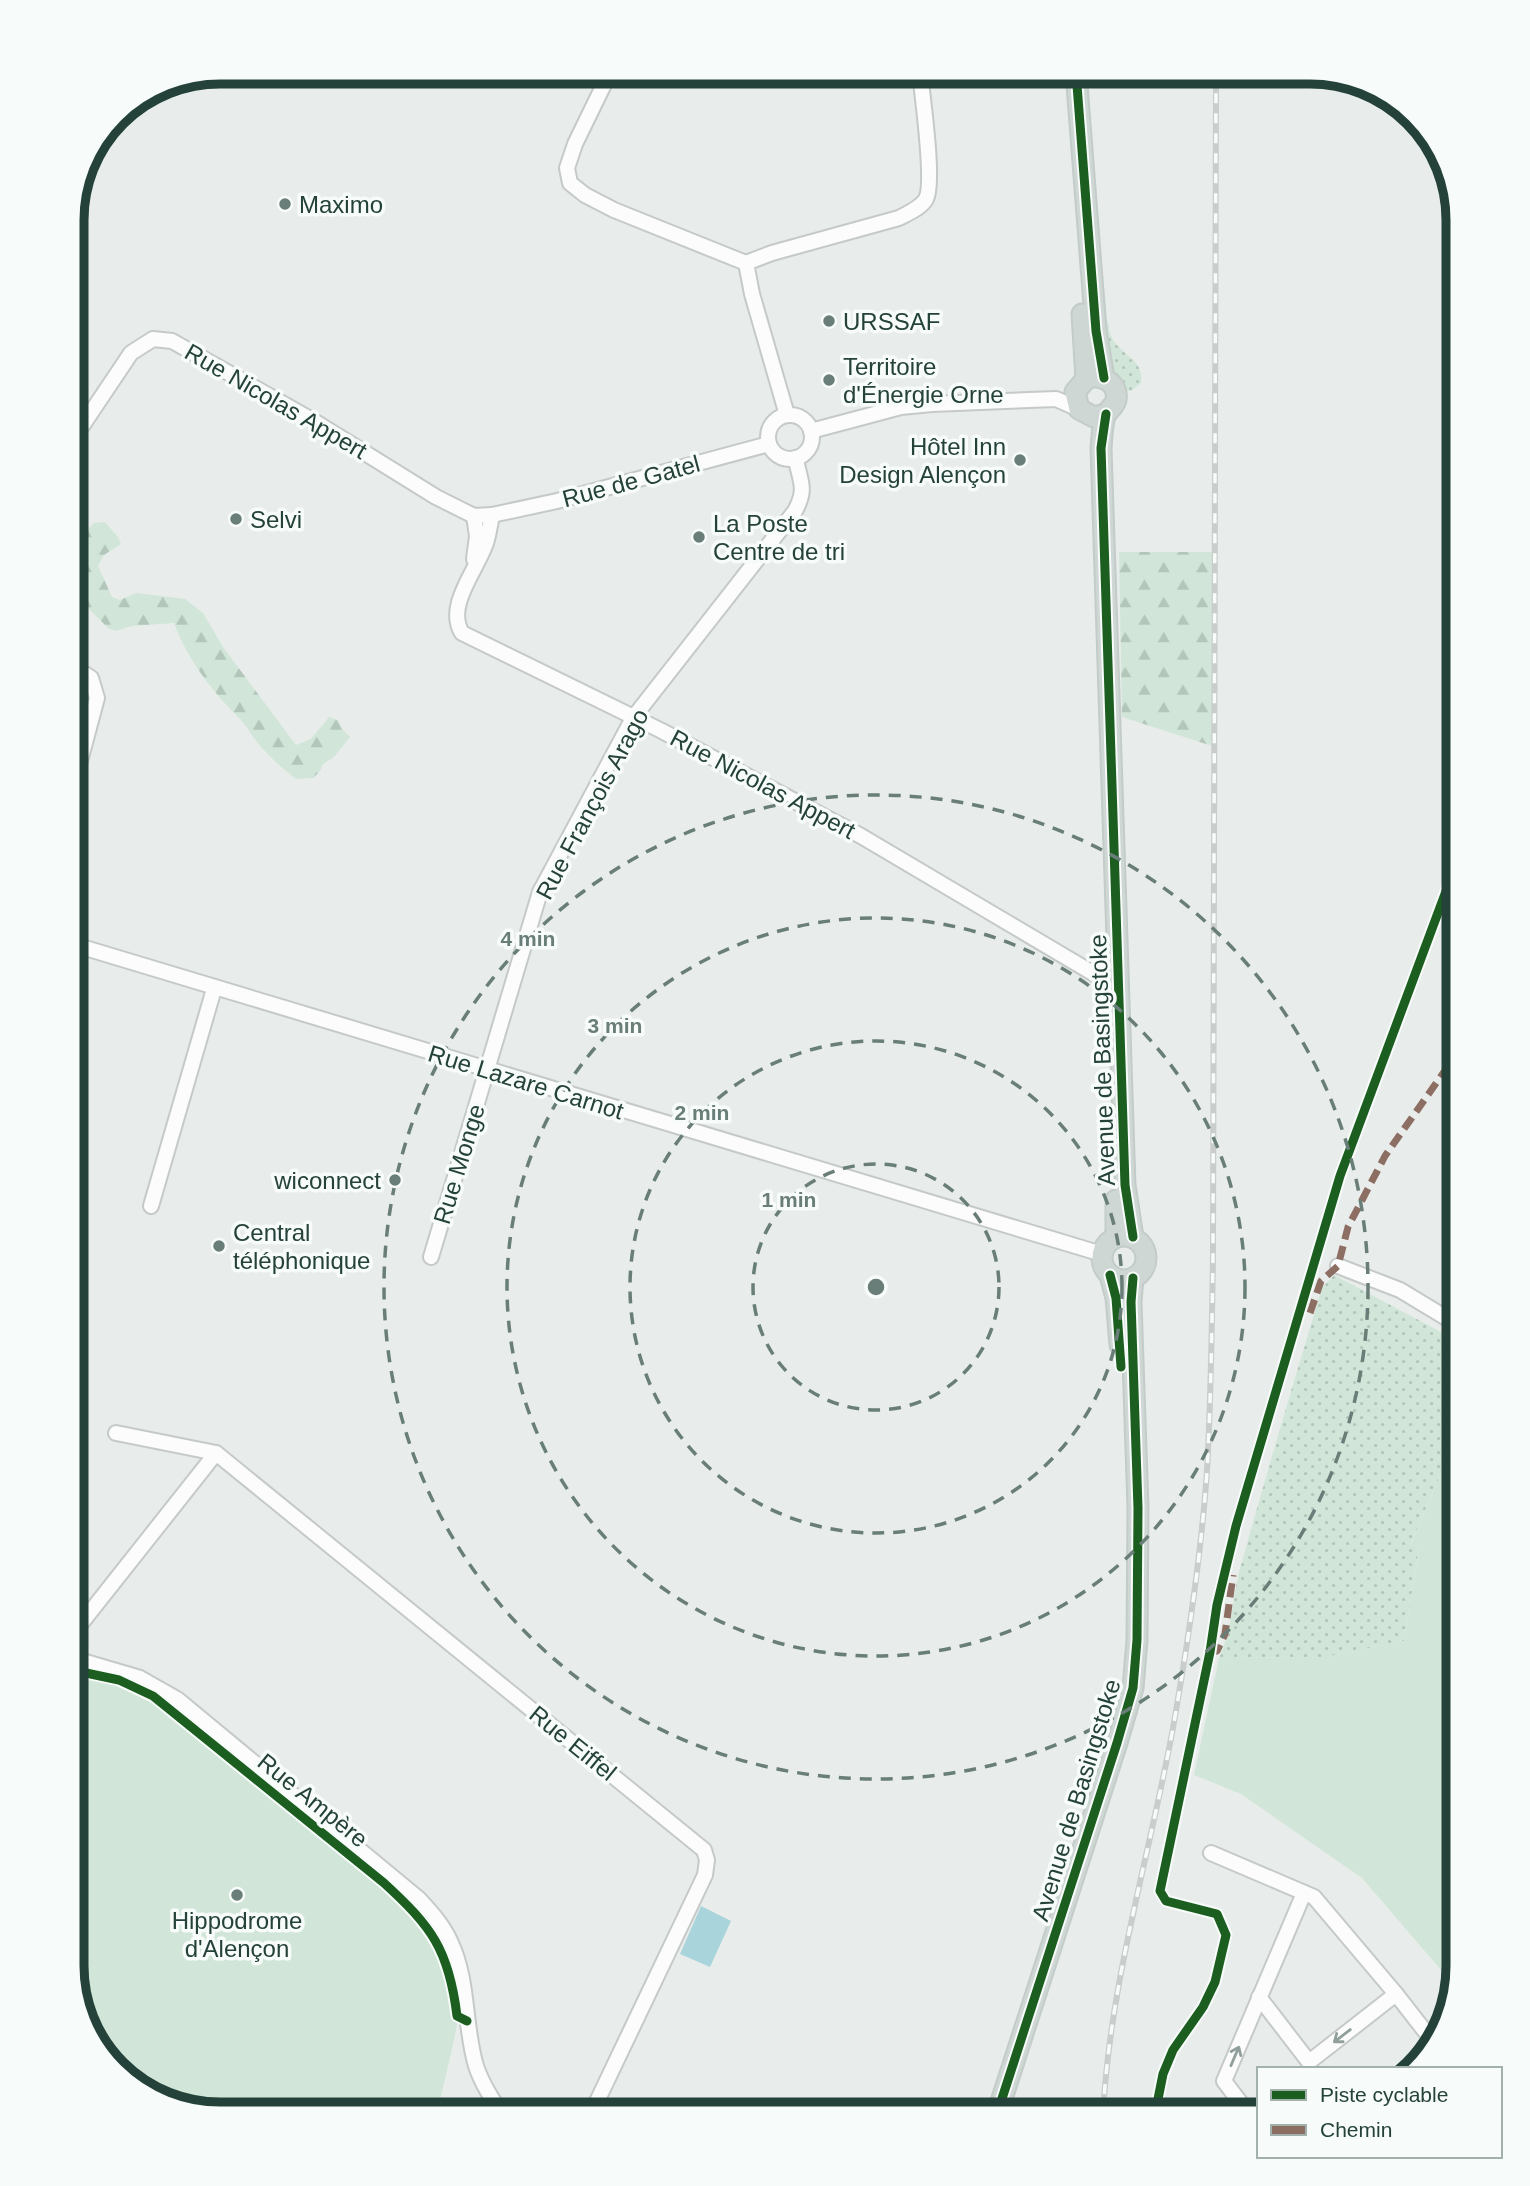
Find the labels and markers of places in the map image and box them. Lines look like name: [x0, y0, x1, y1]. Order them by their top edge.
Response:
place label: Maximo: [299, 191, 383, 218]
marker: Maximo: [277, 196, 293, 212]
place label: URSSAF: [843, 308, 940, 335]
marker: URSSAF: [821, 313, 837, 329]
place label: Territoire d'Énergie Orne: [843, 353, 1004, 408]
marker: Territoire d'Énergie Orne: [821, 372, 837, 388]
place label: Hôtel Inn Design Alençon: [839, 433, 1006, 488]
marker: Hôtel Inn Design Alençon: [1012, 452, 1028, 468]
place label: Selvi: [250, 506, 302, 533]
place label: La Poste Centre de tri: [713, 510, 845, 565]
marker: Selvi: [228, 511, 244, 527]
marker: La Poste Centre de tri: [691, 529, 707, 545]
place label: wiconnect: [273, 1167, 381, 1194]
marker: wiconnect: [387, 1172, 403, 1188]
place label: Central téléphonique: [233, 1219, 370, 1274]
marker: Central téléphonique: [211, 1238, 227, 1254]
centre of rings: [864, 1275, 888, 1299]
marker: Hippodrome d'Alençon: [229, 1887, 245, 1903]
place label: Hippodrome d'Alençon: [172, 1907, 302, 1962]

